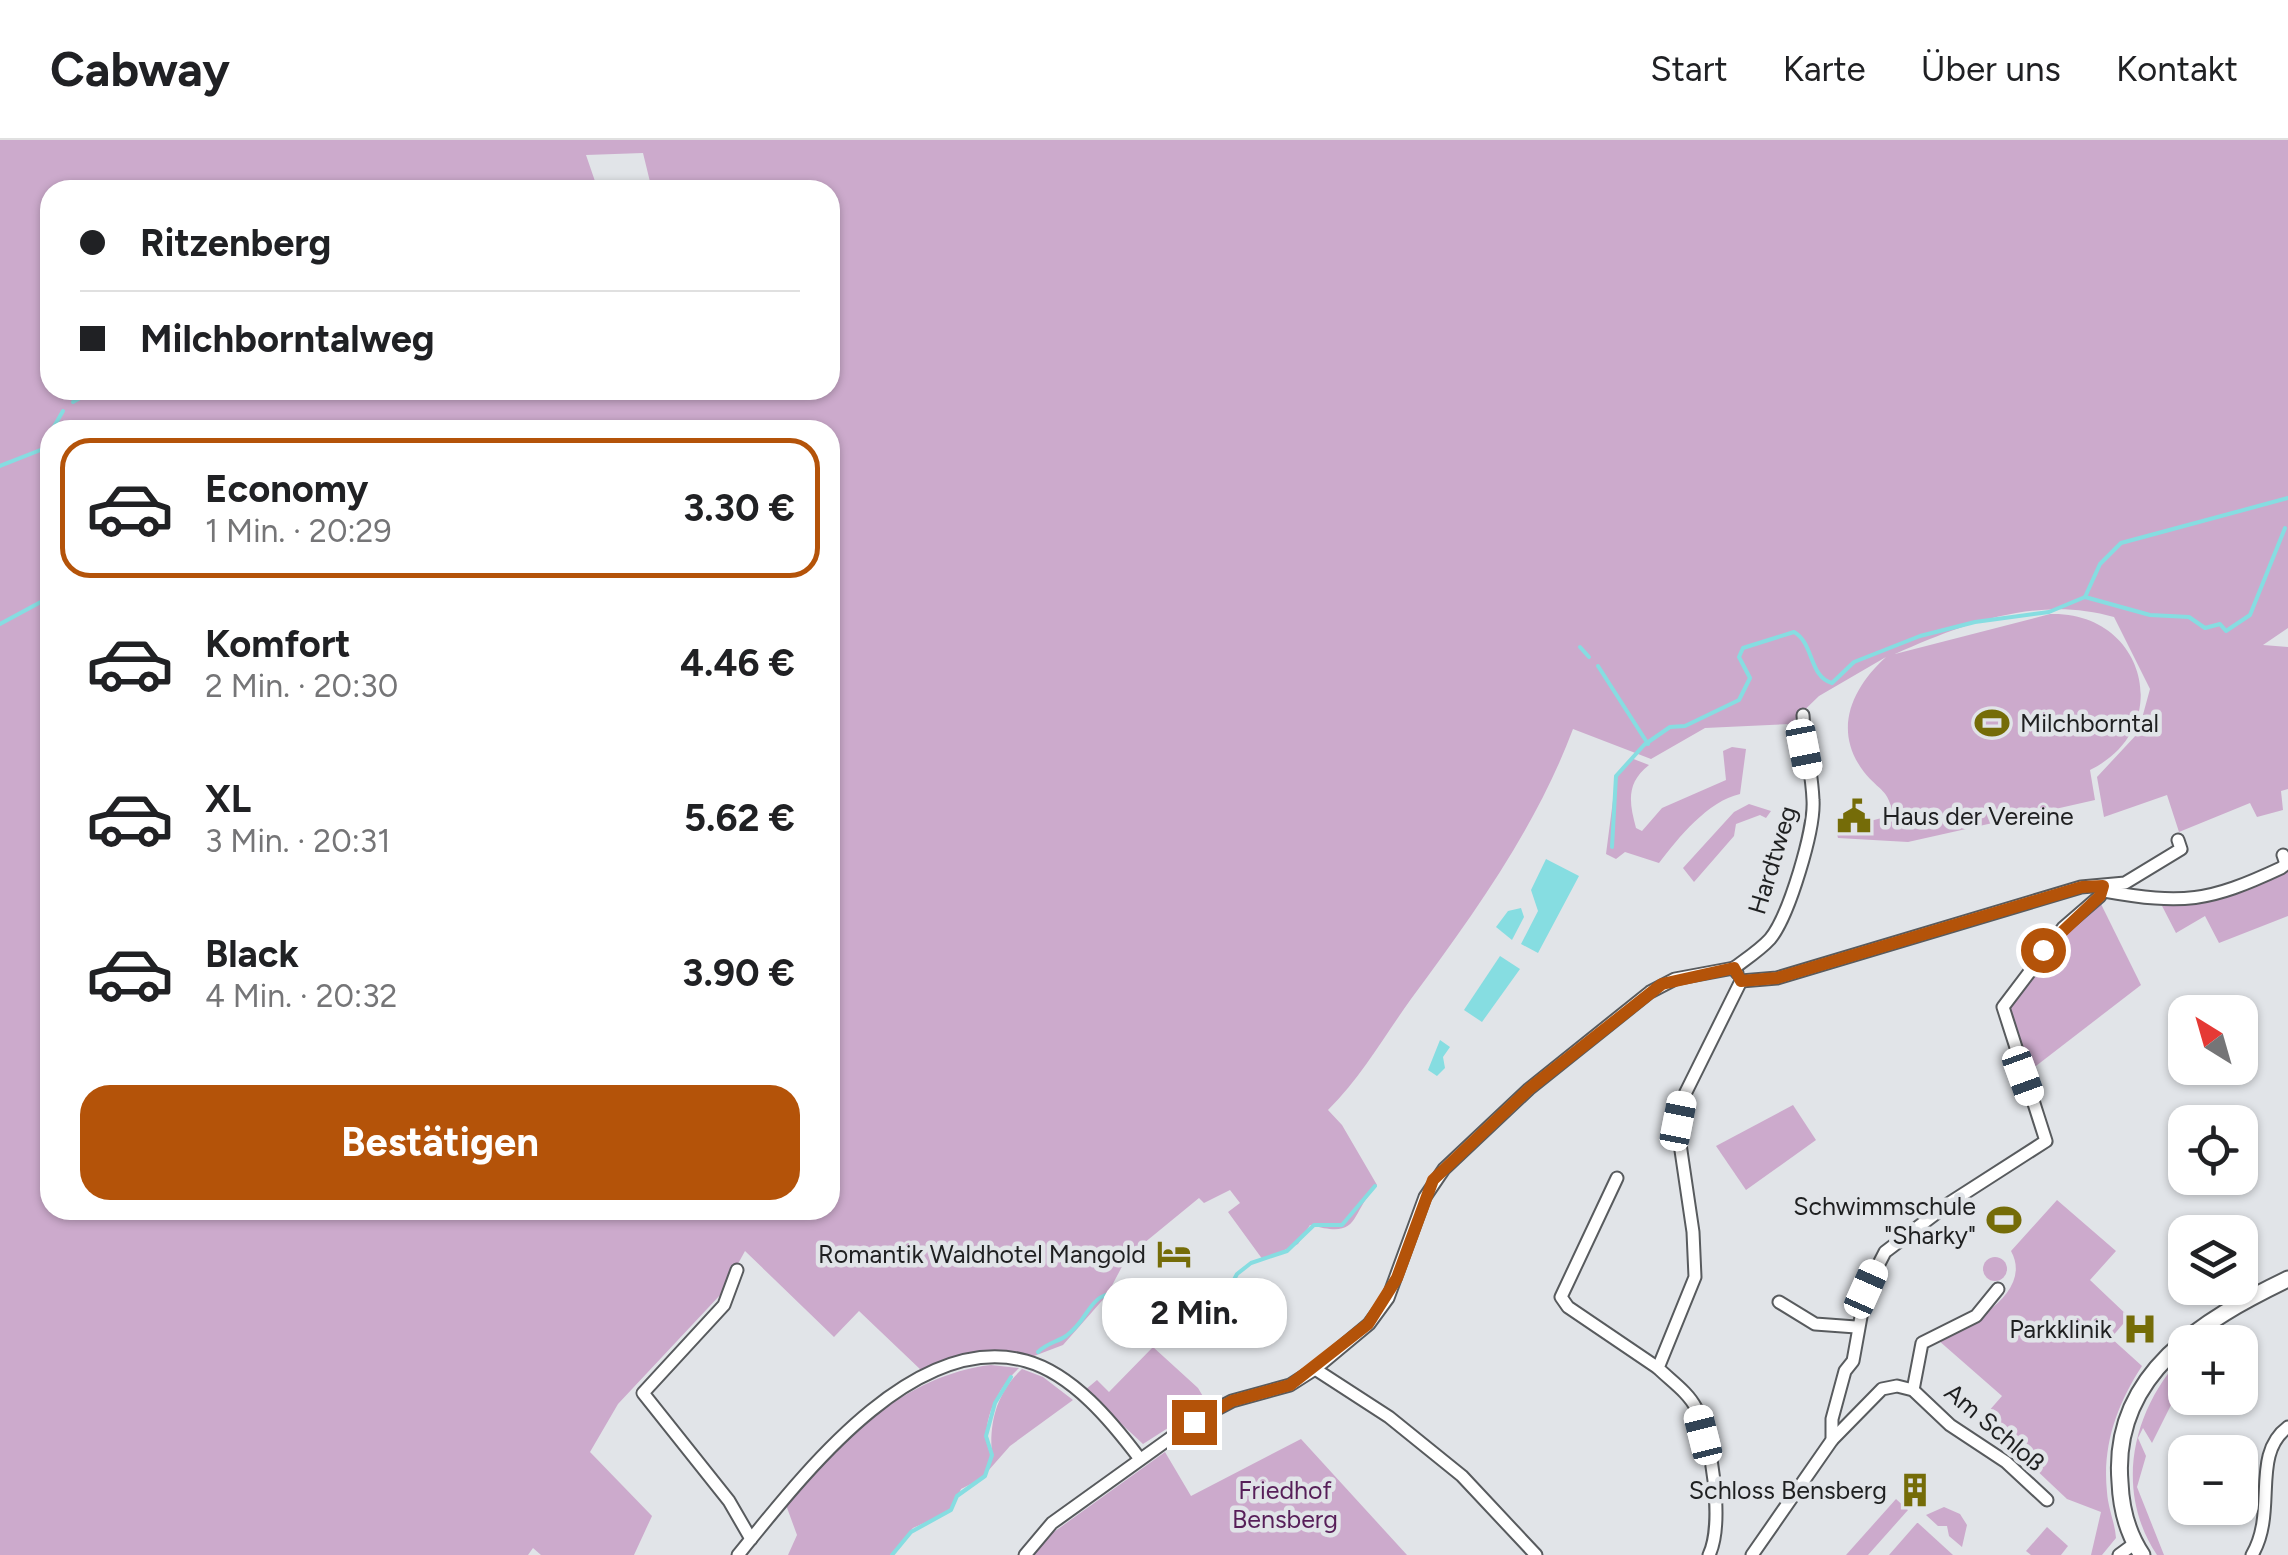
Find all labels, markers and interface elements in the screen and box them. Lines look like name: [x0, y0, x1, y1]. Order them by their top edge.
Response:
text: Cabway: [50, 40, 230, 98]
text: Start: [1650, 48, 1728, 90]
text: Karte: [1783, 48, 1866, 90]
text: Über uns: [1921, 48, 2061, 90]
text: Kontakt: [2116, 48, 2238, 90]
text: Ritzenberg: [140, 220, 331, 266]
text: Milchborntalweg: [140, 316, 435, 362]
icon: car: [85, 463, 175, 553]
text: Economy: [205, 466, 368, 512]
text: 3.30 €: [683, 485, 795, 531]
text: 1 Min. · 20:29: [205, 512, 392, 550]
icon: car: [85, 618, 175, 708]
text: Komfort: [205, 621, 351, 667]
text: 4.46 €: [680, 640, 795, 686]
text: 2 Min. · 20:30: [205, 667, 398, 705]
sports icon: Milchborntal: [1973, 704, 2011, 742]
place label: Milchborntal: [2020, 708, 2159, 738]
car: [1784, 717, 1824, 781]
icon: car: [85, 773, 175, 863]
text: XL: [205, 776, 251, 822]
text: 5.62 €: [684, 795, 795, 841]
public building icon: Haus der Vereine: [1835, 797, 1873, 835]
place label: Haus der Vereine: [1882, 801, 2074, 831]
street label: Hardtweg: [1741, 802, 1803, 918]
text: 3 Min. · 20:31: [205, 822, 390, 860]
icon: car: [85, 928, 175, 1018]
route start: [2021, 928, 2066, 973]
text: Black: [205, 931, 299, 977]
text: 3.90 €: [682, 950, 795, 996]
text: 4 Min. · 20:32: [205, 977, 398, 1015]
north arrow: [2168, 995, 2258, 1085]
map controls: [2168, 995, 2258, 1525]
car: [1999, 1043, 2047, 1109]
button: Bestätigen: [80, 1085, 800, 1200]
car: [1658, 1089, 1698, 1153]
button: locate: [2168, 1105, 2258, 1195]
place label: Schwimmschule "Sharky": [1793, 1191, 1976, 1250]
sports icon: Schwimmschule "Sharky": [1985, 1201, 2023, 1239]
button: layers: [2168, 1215, 2258, 1305]
hotel icon: Romantik Waldhotel Mangold: [1155, 1235, 1193, 1273]
place label: Romantik Waldhotel Mangold: [818, 1239, 1146, 1269]
car: [1840, 1255, 1892, 1323]
callout: 2 Min.: [1102, 1277, 1286, 1347]
text: 2 Min.: [1150, 1294, 1239, 1332]
hospital icon: Parkklinik: [2121, 1310, 2159, 1348]
place label: Parkklinik: [2009, 1314, 2113, 1344]
button: +: [2168, 1325, 2258, 1415]
street label: Am Schloß: [1939, 1377, 2051, 1477]
route end: [1172, 1400, 1217, 1445]
car: [1681, 1402, 1725, 1468]
button: −: [2168, 1435, 2258, 1525]
building icon: Schloss Bensberg: [1896, 1471, 1934, 1509]
park label: Friedhof Bensberg: [1232, 1475, 1338, 1534]
place label: Schloss Bensberg: [1689, 1475, 1887, 1505]

